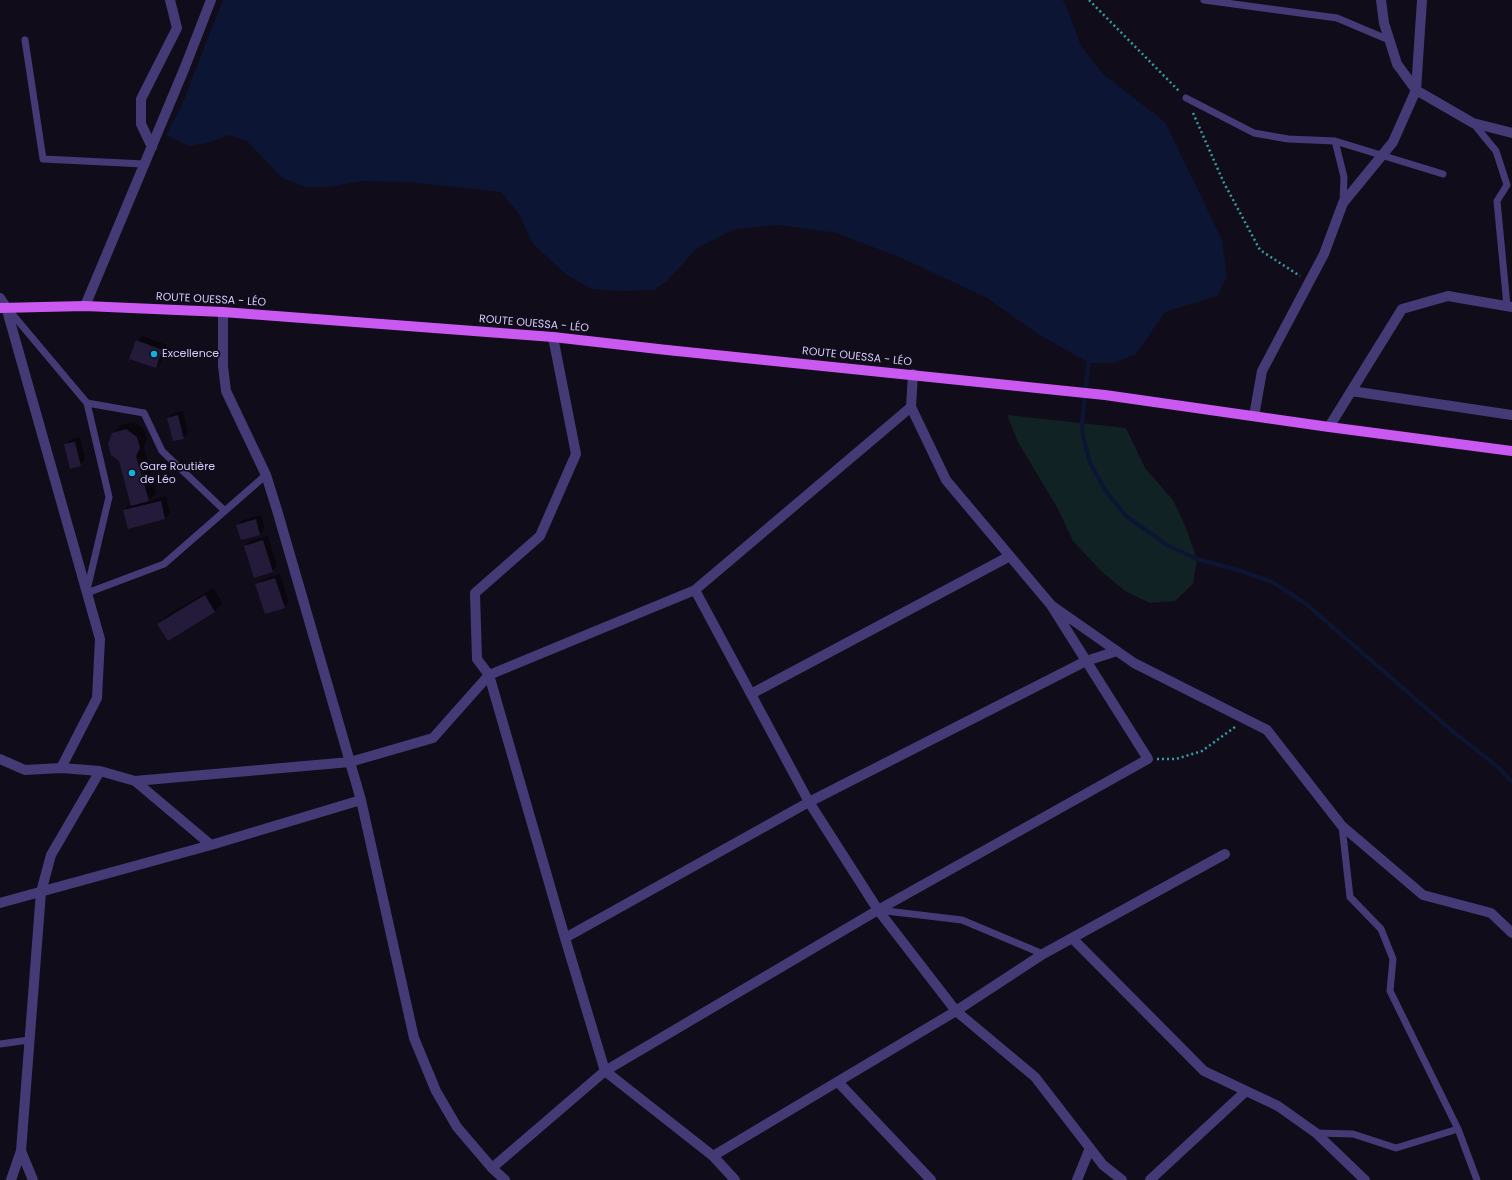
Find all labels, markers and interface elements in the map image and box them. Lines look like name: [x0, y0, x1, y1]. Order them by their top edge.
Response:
street label: ROUTE OUESSA - LÉO: [156, 291, 266, 309]
street label: ROUTE OUESSA - LÉO: [478, 313, 590, 335]
street label: ROUTE OUESSA - LÉO: [801, 345, 913, 369]
place label: Excellence: [162, 347, 219, 361]
marker: Excellence: [149, 349, 159, 359]
place label: Gare Routière de Léo: [140, 460, 215, 486]
marker: Gare Routière de Léo: [127, 468, 137, 478]

